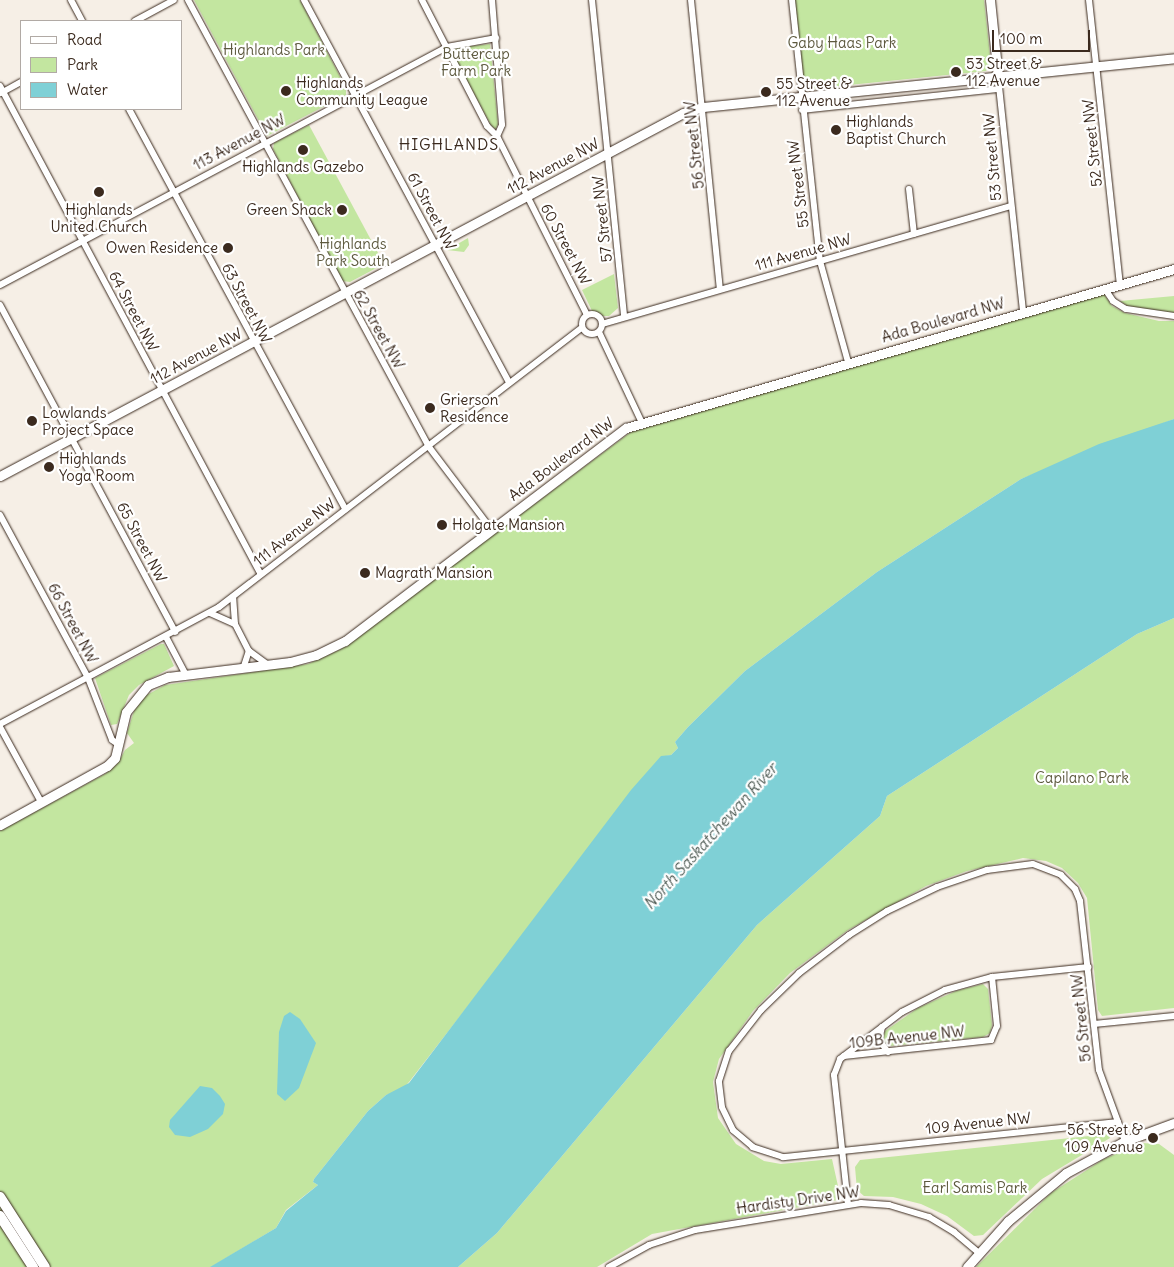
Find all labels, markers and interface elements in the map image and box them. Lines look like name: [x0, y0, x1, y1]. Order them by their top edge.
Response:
legend: [20, 20, 182, 110]
scale bar: [994, 20, 1092, 52]
text: 100 m: [1000, 29, 1042, 48]
text: Road: [67, 30, 102, 49]
park label: Gaby Haas Park: [788, 34, 896, 52]
park label: Highlands Park: [223, 41, 325, 59]
park label: Buttercup Farm Park: [441, 44, 511, 79]
place label: 53 Street & 112 Avenue: [966, 54, 1042, 89]
text: Park: [67, 55, 98, 74]
marker: 53 Street & 112 Avenue: [950, 66, 962, 78]
place label: Highlands Community League: [296, 73, 428, 108]
place label: 55 Street & 112 Avenue: [776, 74, 852, 109]
text: Water: [67, 80, 108, 99]
marker: Highlands Community League: [280, 85, 292, 97]
marker: 55 Street & 112 Avenue: [760, 86, 772, 98]
street label: 52 Street NW: [1078, 98, 1106, 188]
street label: 56 Street NW: [680, 100, 708, 190]
street label: 113 Avenue NW: [190, 110, 288, 174]
place label: Highlands Baptist Church: [846, 112, 946, 147]
street label: 53 Street NW: [979, 112, 1005, 202]
marker: Highlands Baptist Church: [830, 124, 842, 136]
district label: HIGHLANDS: [398, 134, 500, 154]
street label: 112 Avenue NW: [504, 134, 602, 198]
street label: 55 Street NW: [784, 139, 812, 229]
marker: Highlands Gazebo: [297, 144, 309, 156]
place label: Highlands Gazebo: [242, 158, 364, 176]
street label: 61 Street NW: [404, 169, 460, 253]
street label: 57 Street NW: [588, 175, 616, 263]
marker: Highlands United Church: [93, 186, 105, 198]
place label: Highlands United Church: [50, 200, 148, 235]
street label: 60 Street NW: [537, 200, 595, 288]
place label: Green Shack: [246, 201, 332, 219]
marker: Green Shack: [336, 204, 348, 216]
street label: 111 Avenue NW: [753, 230, 853, 274]
park label: Highlands Park South: [316, 234, 390, 269]
place label: Owen Residence: [106, 239, 218, 257]
marker: Owen Residence: [222, 242, 234, 254]
street label: 63 Street NW: [218, 260, 276, 346]
street label: 64 Street NW: [105, 268, 163, 354]
street label: 62 Street NW: [350, 286, 408, 372]
street label: Ada Boulevard NW: [879, 294, 1007, 346]
street label: 112 Avenue NW: [147, 324, 245, 388]
place label: Grierson Residence: [440, 390, 508, 425]
marker: Grierson Residence: [424, 402, 436, 414]
place label: Lowlands Project Space: [42, 403, 134, 438]
street label: Ada Boulevard NW: [505, 414, 617, 504]
marker: Lowlands Project Space: [26, 415, 38, 427]
place label: Highlands Yoga Room: [59, 449, 135, 484]
marker: Highlands Yoga Room: [43, 461, 55, 473]
street label: 111 Avenue NW: [249, 494, 339, 570]
street label: 65 Street NW: [113, 499, 171, 585]
place label: Holgate Mansion: [452, 516, 565, 534]
marker: Holgate Mansion: [436, 519, 448, 531]
place label: Magrath Mansion: [375, 564, 492, 582]
marker: Magrath Mansion: [359, 567, 371, 579]
street label: 66 Street NW: [44, 580, 102, 666]
water label: North Saskatchewan River: [639, 759, 781, 913]
park label: Capilano Park: [1035, 769, 1129, 787]
street label: 56 Street NW: [1067, 973, 1095, 1063]
street label: 109B Avenue NW: [849, 1022, 965, 1052]
street label: 109 Avenue NW: [924, 1109, 1032, 1137]
place label: 56 Street & 109 Avenue: [1065, 1120, 1143, 1155]
marker: 56 Street & 109 Avenue: [1147, 1132, 1159, 1144]
park label: Earl Samis Park: [922, 1179, 1028, 1197]
street label: Hardisty Drive NW: [735, 1182, 861, 1218]

